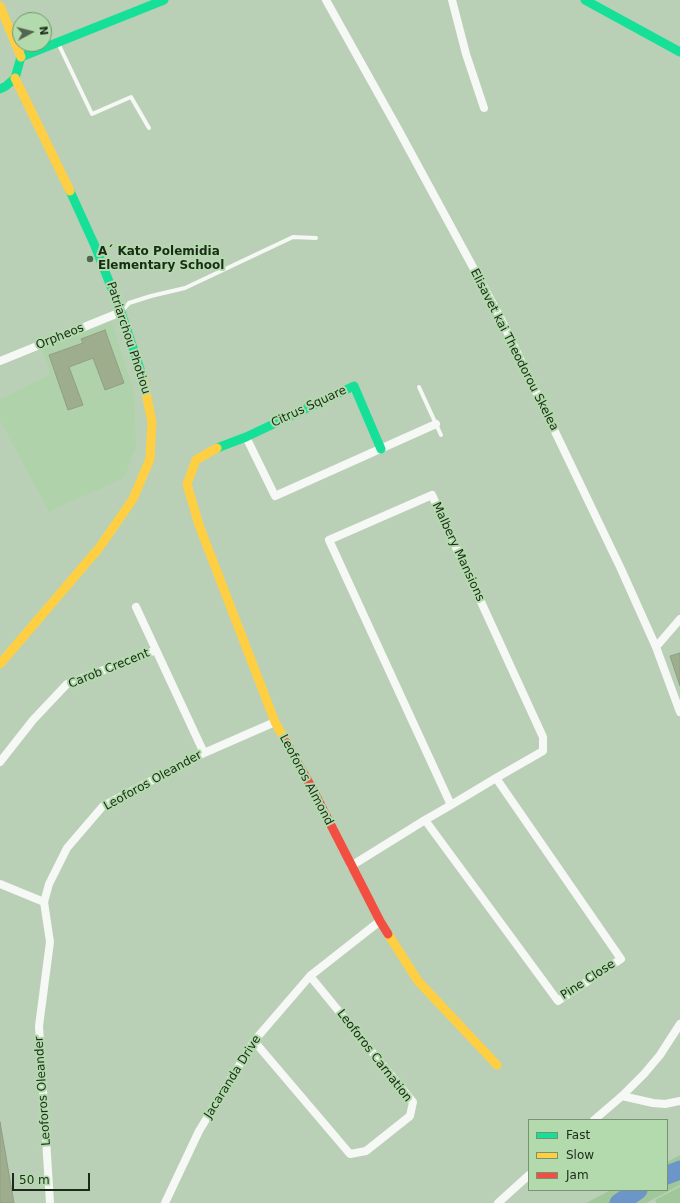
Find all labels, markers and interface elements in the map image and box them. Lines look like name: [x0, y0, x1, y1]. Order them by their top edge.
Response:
north arrow: [12, 12, 52, 52]
text: N: [36, 25, 50, 36]
place label: A´ Kato Polemidia Elementary School: [98, 245, 224, 273]
marker: A´ Kato Polemidia Elementary School: [85, 254, 95, 264]
street label: Elisavet kai Theodorou Skelea: [467, 267, 561, 433]
street label: Patriarchou Photiou: [103, 280, 153, 396]
street label: Orpheos: [34, 321, 86, 353]
street label: Citrus Square: [269, 383, 349, 431]
street label: Malbery Mansions: [429, 500, 487, 604]
street label: Carob Crecent: [66, 646, 152, 692]
street label: Leoforos Almond: [276, 732, 336, 828]
street label: Leoforos Oleander: [101, 748, 205, 814]
street label: Pine Close: [558, 957, 618, 1003]
street label: Leoforos Carnation: [333, 1007, 415, 1105]
street label: Jacaranda Drive: [202, 1033, 264, 1121]
street label: Leoforos Oleander: [32, 1036, 54, 1146]
legend: [528, 1119, 668, 1191]
text: Fast: [566, 1128, 590, 1142]
text: Slow: [566, 1148, 594, 1162]
scale bar: [14, 1165, 92, 1191]
text: Jam: [566, 1168, 589, 1182]
text: 50 m: [19, 1173, 50, 1187]

